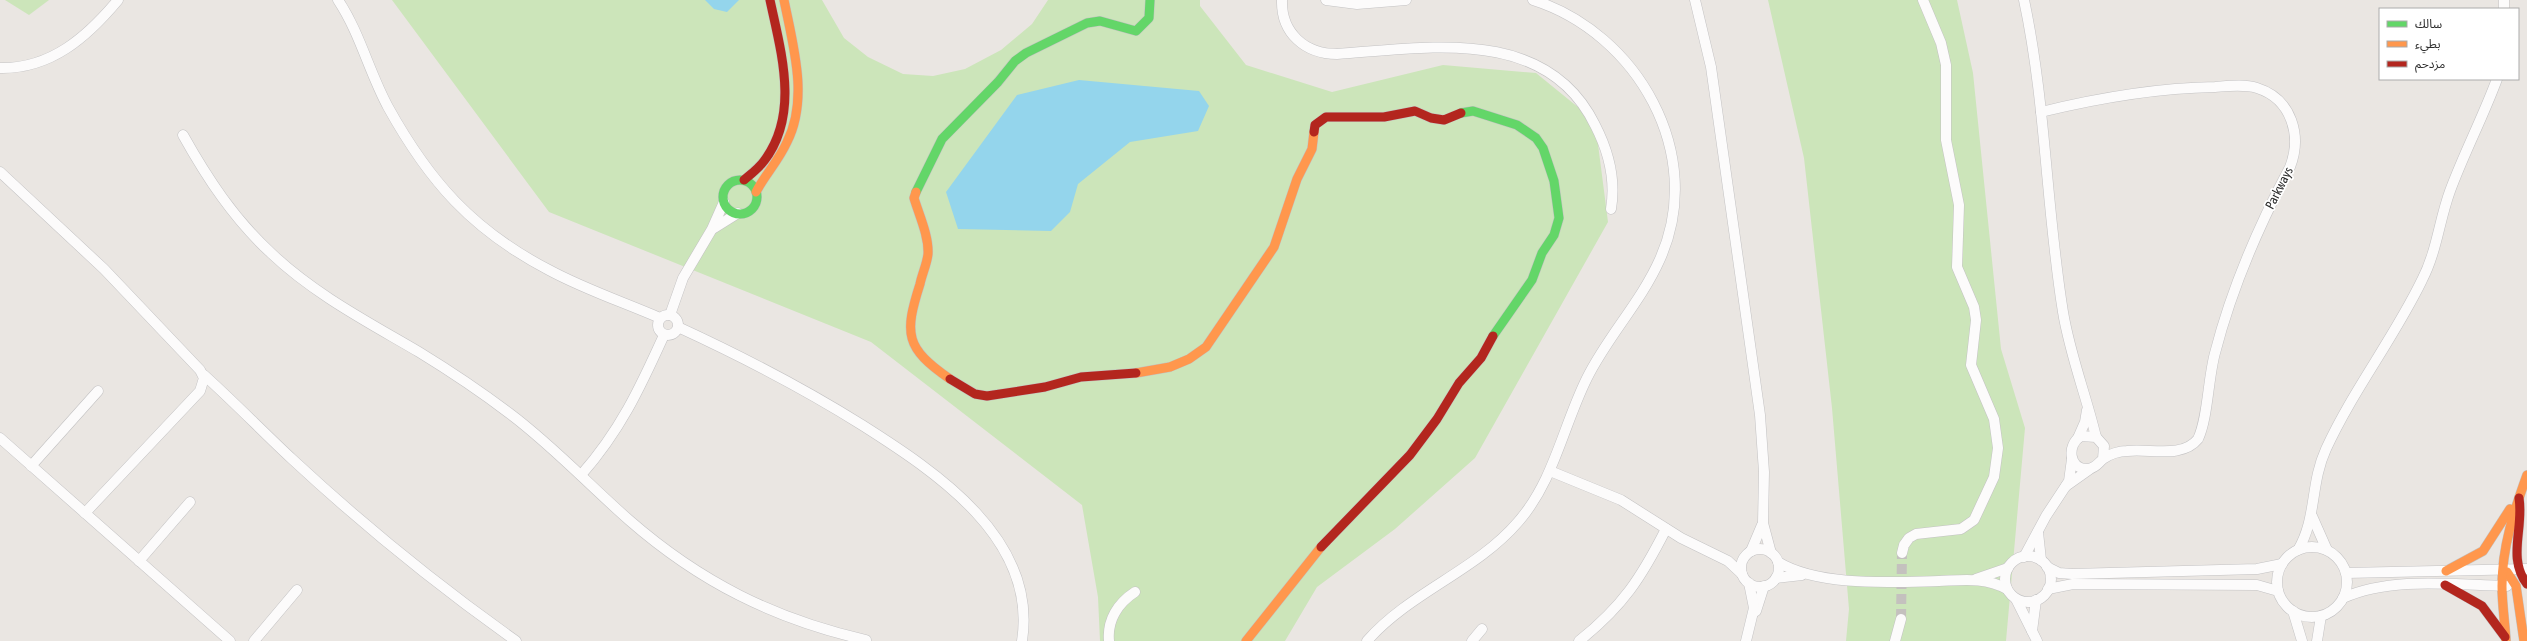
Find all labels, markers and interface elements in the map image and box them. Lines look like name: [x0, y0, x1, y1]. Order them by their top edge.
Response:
legend: [2379, 8, 2519, 80]
text: سالك: [2415, 17, 2442, 31]
text: بطيء: [2415, 37, 2441, 54]
text: مزدحم: [2415, 57, 2445, 73]
street label: Parkways: [2262, 164, 2296, 212]

